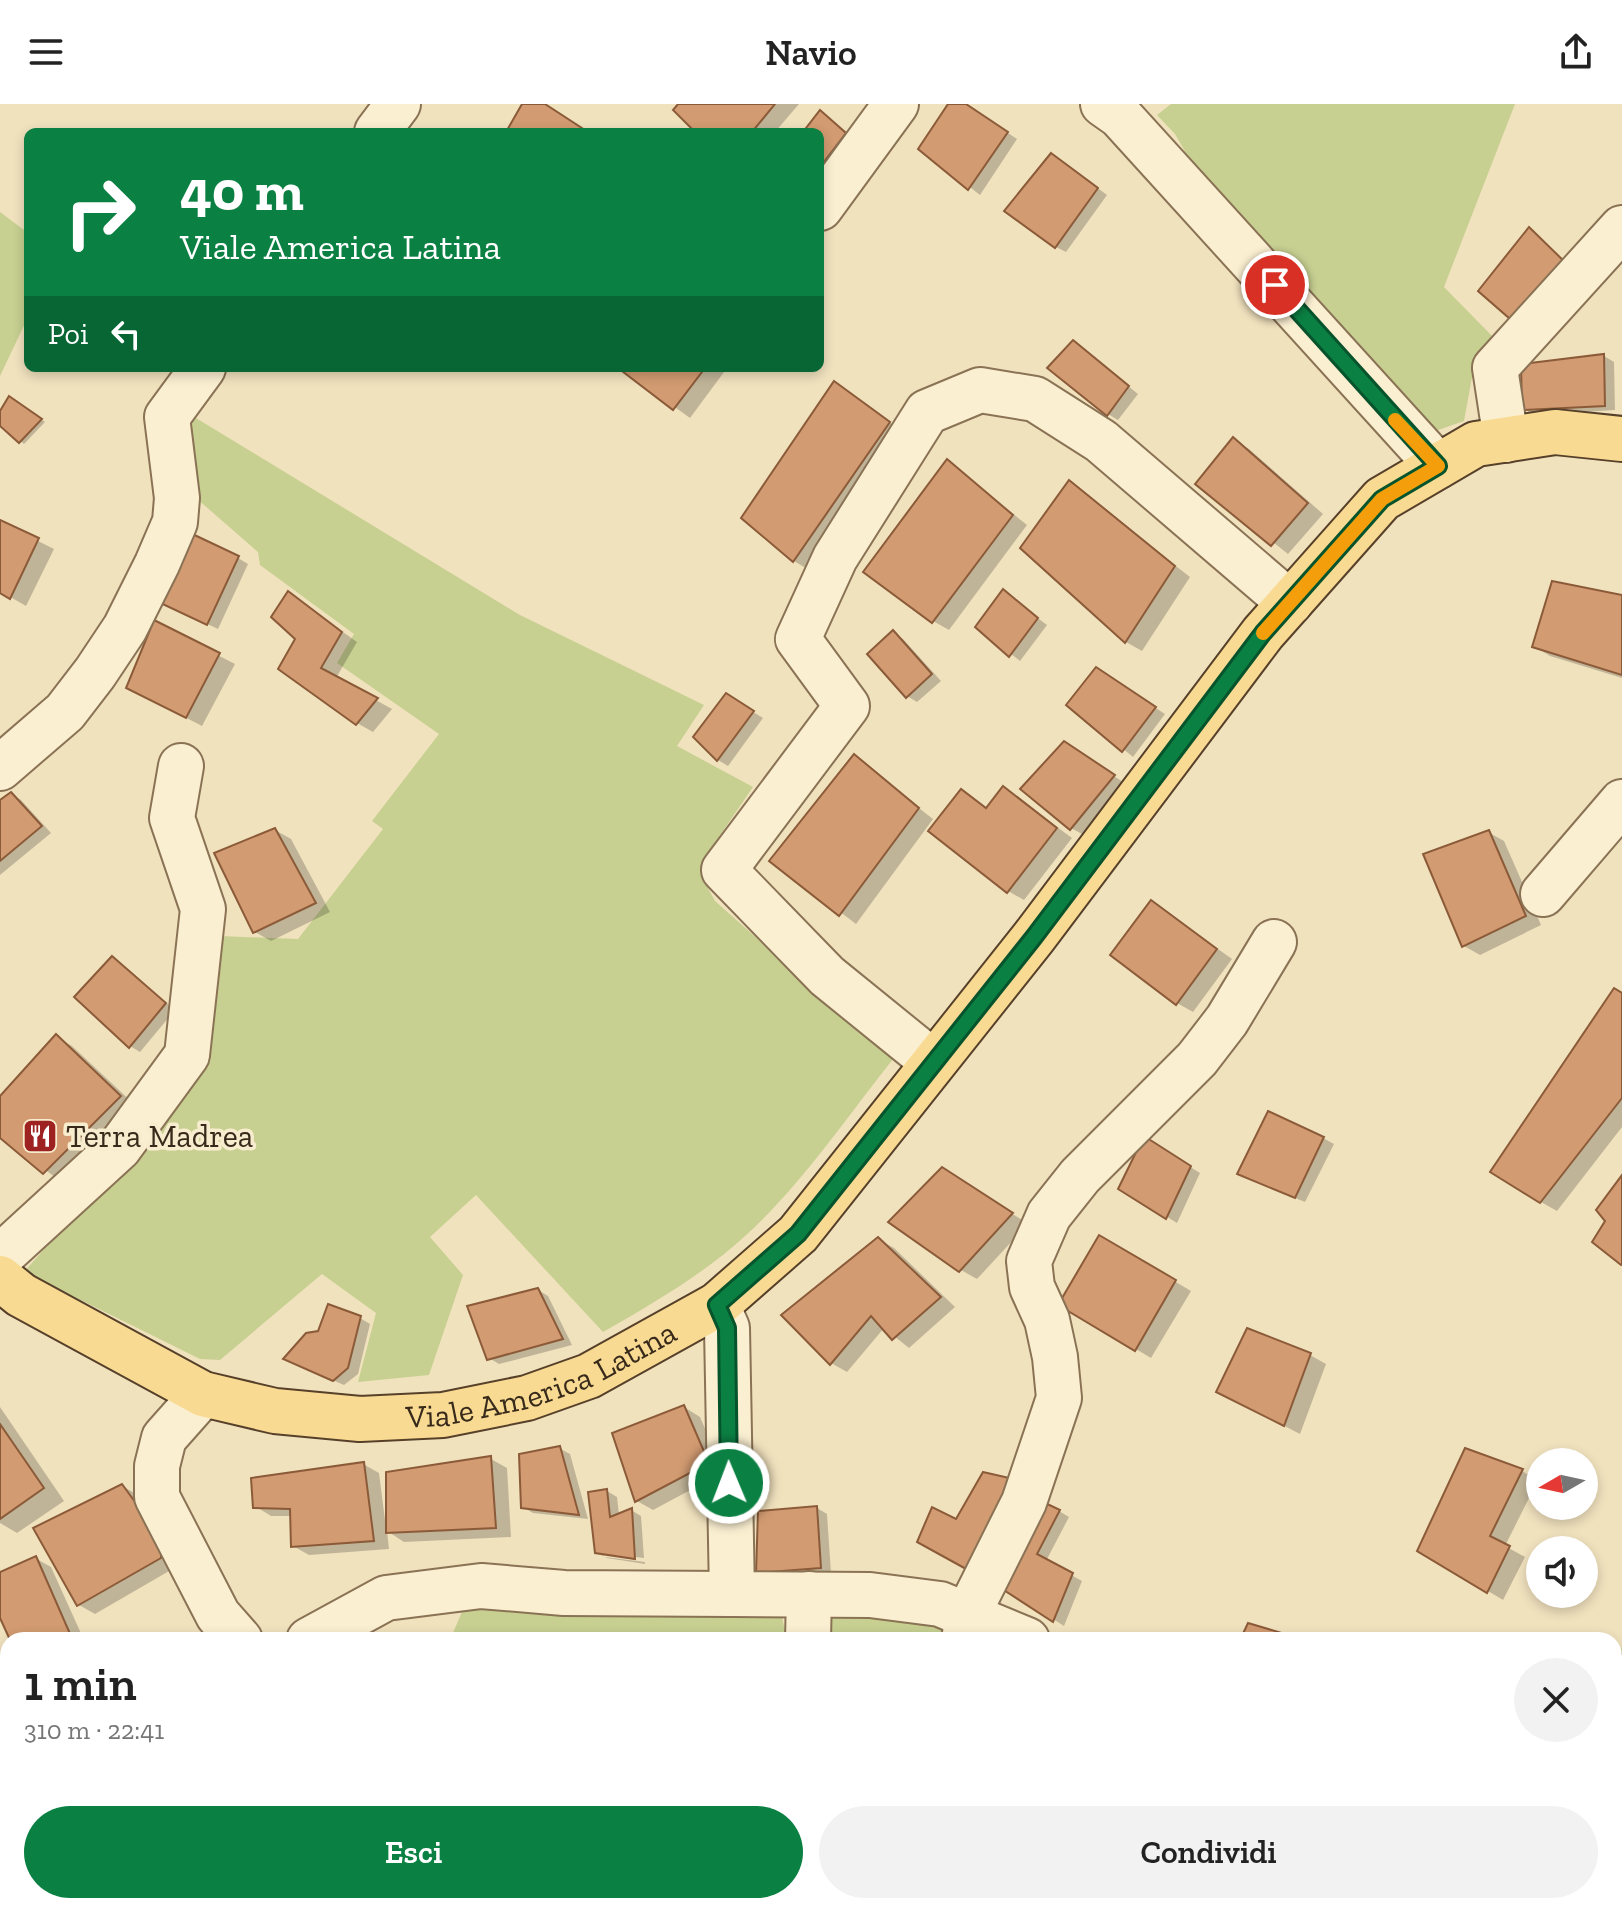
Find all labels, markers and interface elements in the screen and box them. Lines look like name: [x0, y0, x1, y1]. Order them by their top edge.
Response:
icon: menu: [24, 30, 68, 74]
icon: share: [1554, 30, 1598, 74]
text: Navio: [765, 31, 857, 74]
text: 40 m: [180, 157, 304, 224]
icon: right: [48, 160, 152, 264]
text: Viale America Latina: [180, 225, 501, 268]
pin: [1241, 251, 1309, 319]
icon: arrive: [1253, 263, 1297, 307]
icon: left: [104, 312, 148, 356]
text: Poi: [48, 316, 88, 352]
restaurant icon: Terra Madrea: [21, 1117, 59, 1155]
place label: Terra Madrea: [66, 1117, 253, 1155]
street label: Viale America Latina: [404, 1313, 683, 1436]
position arrow: [687, 1441, 771, 1525]
north arrow: [1526, 1448, 1598, 1520]
map controls: [1526, 1448, 1598, 1608]
button: sound: [1526, 1536, 1598, 1608]
text: 1 min: [24, 1655, 137, 1712]
button: close: [1514, 1658, 1598, 1742]
text: 310 m · 22:41: [24, 1714, 164, 1746]
button: Esci: [24, 1806, 803, 1898]
button: Condividi: [819, 1806, 1598, 1898]

